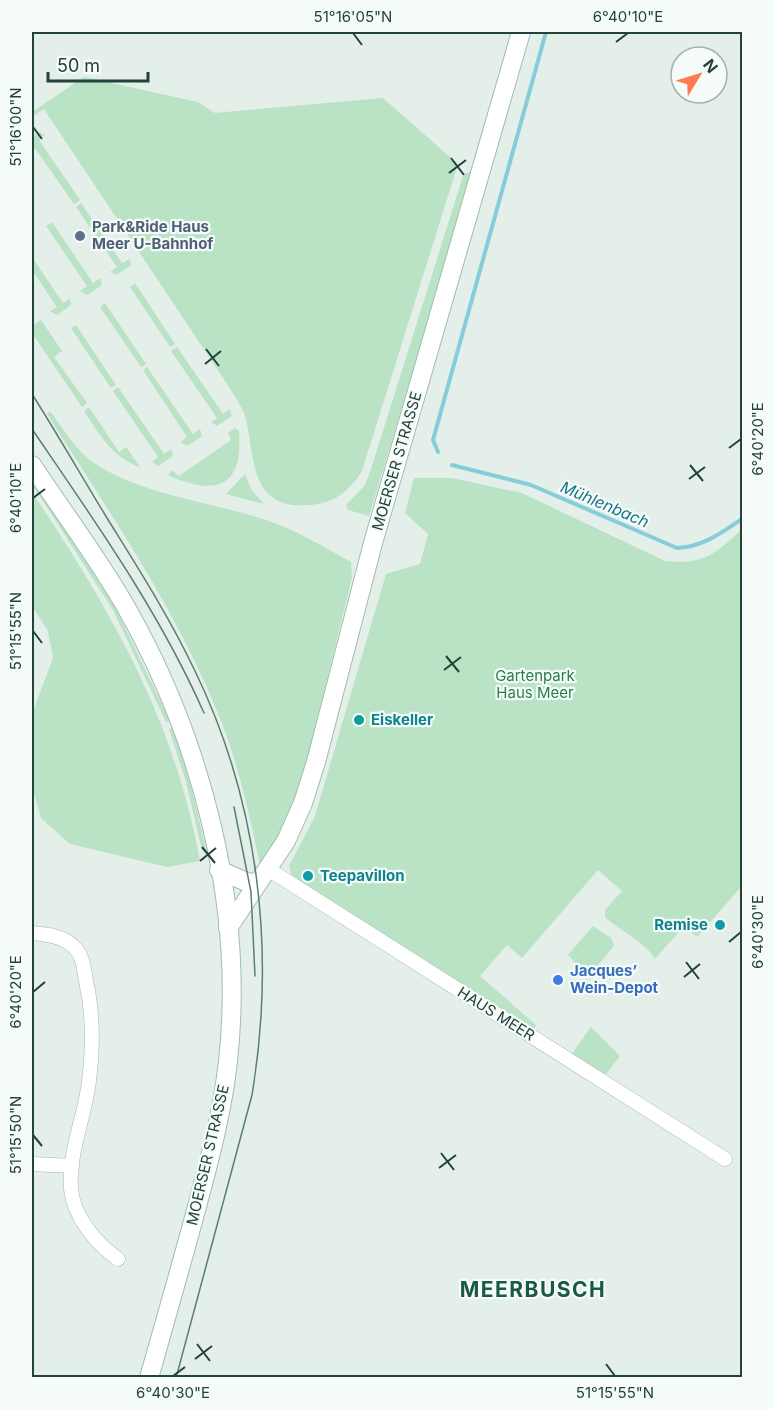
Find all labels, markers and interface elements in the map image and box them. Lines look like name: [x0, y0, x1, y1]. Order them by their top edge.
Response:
text: 51°16'05"N: [314, 7, 392, 26]
text: 6°40'10"E: [593, 7, 663, 26]
scale bar: [48, 45, 148, 83]
north arrow: [669, 45, 729, 105]
text: 50 m: [57, 55, 100, 76]
text: N: [699, 55, 722, 77]
text: 51°16'00"N: [6, 87, 25, 167]
place label: Park&Ride Haus Meer U-Bahnhof: [92, 217, 213, 253]
marker: Park&Ride Haus Meer U-Bahnhof: [73, 229, 87, 243]
street label: MOERSER STRASSE: [368, 389, 425, 533]
text: 6°40'20"E: [748, 402, 767, 476]
text: 6°40'10"E: [6, 463, 25, 533]
water label: Mühlenbach: [558, 476, 652, 532]
text: 51°15'55"N: [6, 592, 25, 670]
park label: Gartenpark Haus Meer: [495, 666, 576, 702]
place label: Eiskeller: [371, 710, 433, 729]
marker: Eiskeller: [352, 713, 366, 727]
place label: Teepavillon: [320, 866, 405, 885]
marker: Teepavillon: [301, 869, 315, 883]
text: 6°40'30"E: [748, 895, 767, 969]
place label: Remise: [654, 915, 708, 934]
marker: Remise: [713, 918, 727, 932]
text: 6°40'20"E: [6, 955, 25, 1029]
place label: Jacques’ Wein-Depot: [570, 961, 659, 997]
marker: Jacques’ Wein-Depot: [551, 973, 565, 987]
street label: HAUS MEER: [454, 982, 539, 1045]
street label: MOERSER STRASSE: [182, 1083, 233, 1227]
text: 51°15'50"N: [6, 1096, 25, 1174]
district label: MEERBUSCH: [460, 1277, 606, 1302]
text: 6°40'30"E: [136, 1383, 210, 1402]
text: 51°15'55"N: [576, 1383, 654, 1402]

